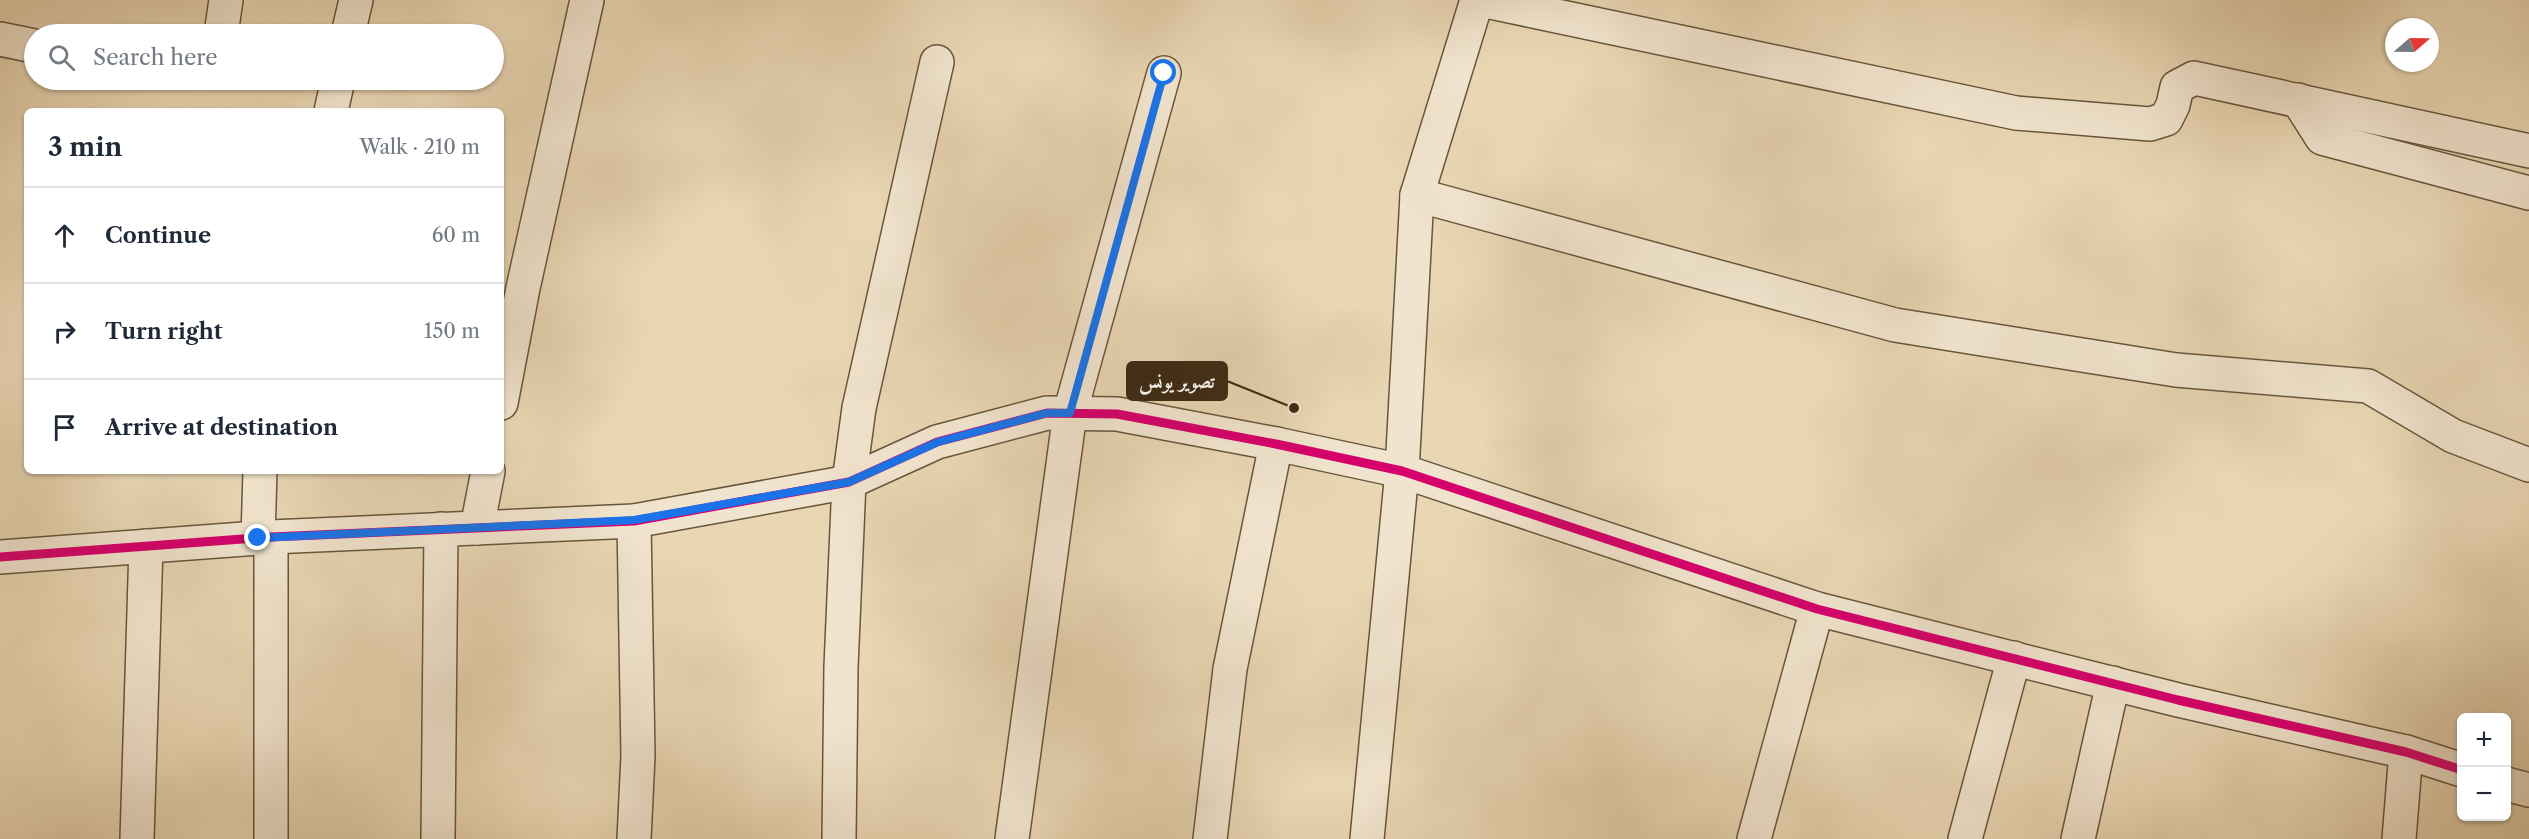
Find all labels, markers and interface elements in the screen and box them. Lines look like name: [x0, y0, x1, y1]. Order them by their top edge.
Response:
north arrow: [2385, 18, 2439, 72]
search box: [24, 24, 504, 90]
icon: search: [45, 41, 78, 74]
text: Search here: [93, 44, 218, 71]
route start: [1150, 59, 1176, 85]
text: 3 min: [48, 131, 122, 163]
text: Walk · 210 m: [359, 135, 480, 159]
icon: ahead: [48, 219, 81, 252]
text: Continue: [105, 222, 211, 249]
text: 60 m: [432, 223, 480, 247]
icon: right: [48, 315, 81, 348]
text: Turn right: [105, 318, 223, 345]
text: 150 m: [424, 319, 480, 343]
callout: تصوير يونس: [1127, 362, 1227, 400]
text: تصوير يونس: [1139, 369, 1216, 395]
icon: arrive: [48, 411, 81, 444]
text: Arrive at destination: [105, 414, 338, 441]
route end: [244, 524, 270, 550]
map controls: [2457, 713, 2511, 821]
button: +: [2457, 713, 2511, 767]
button: −: [2457, 767, 2511, 821]

